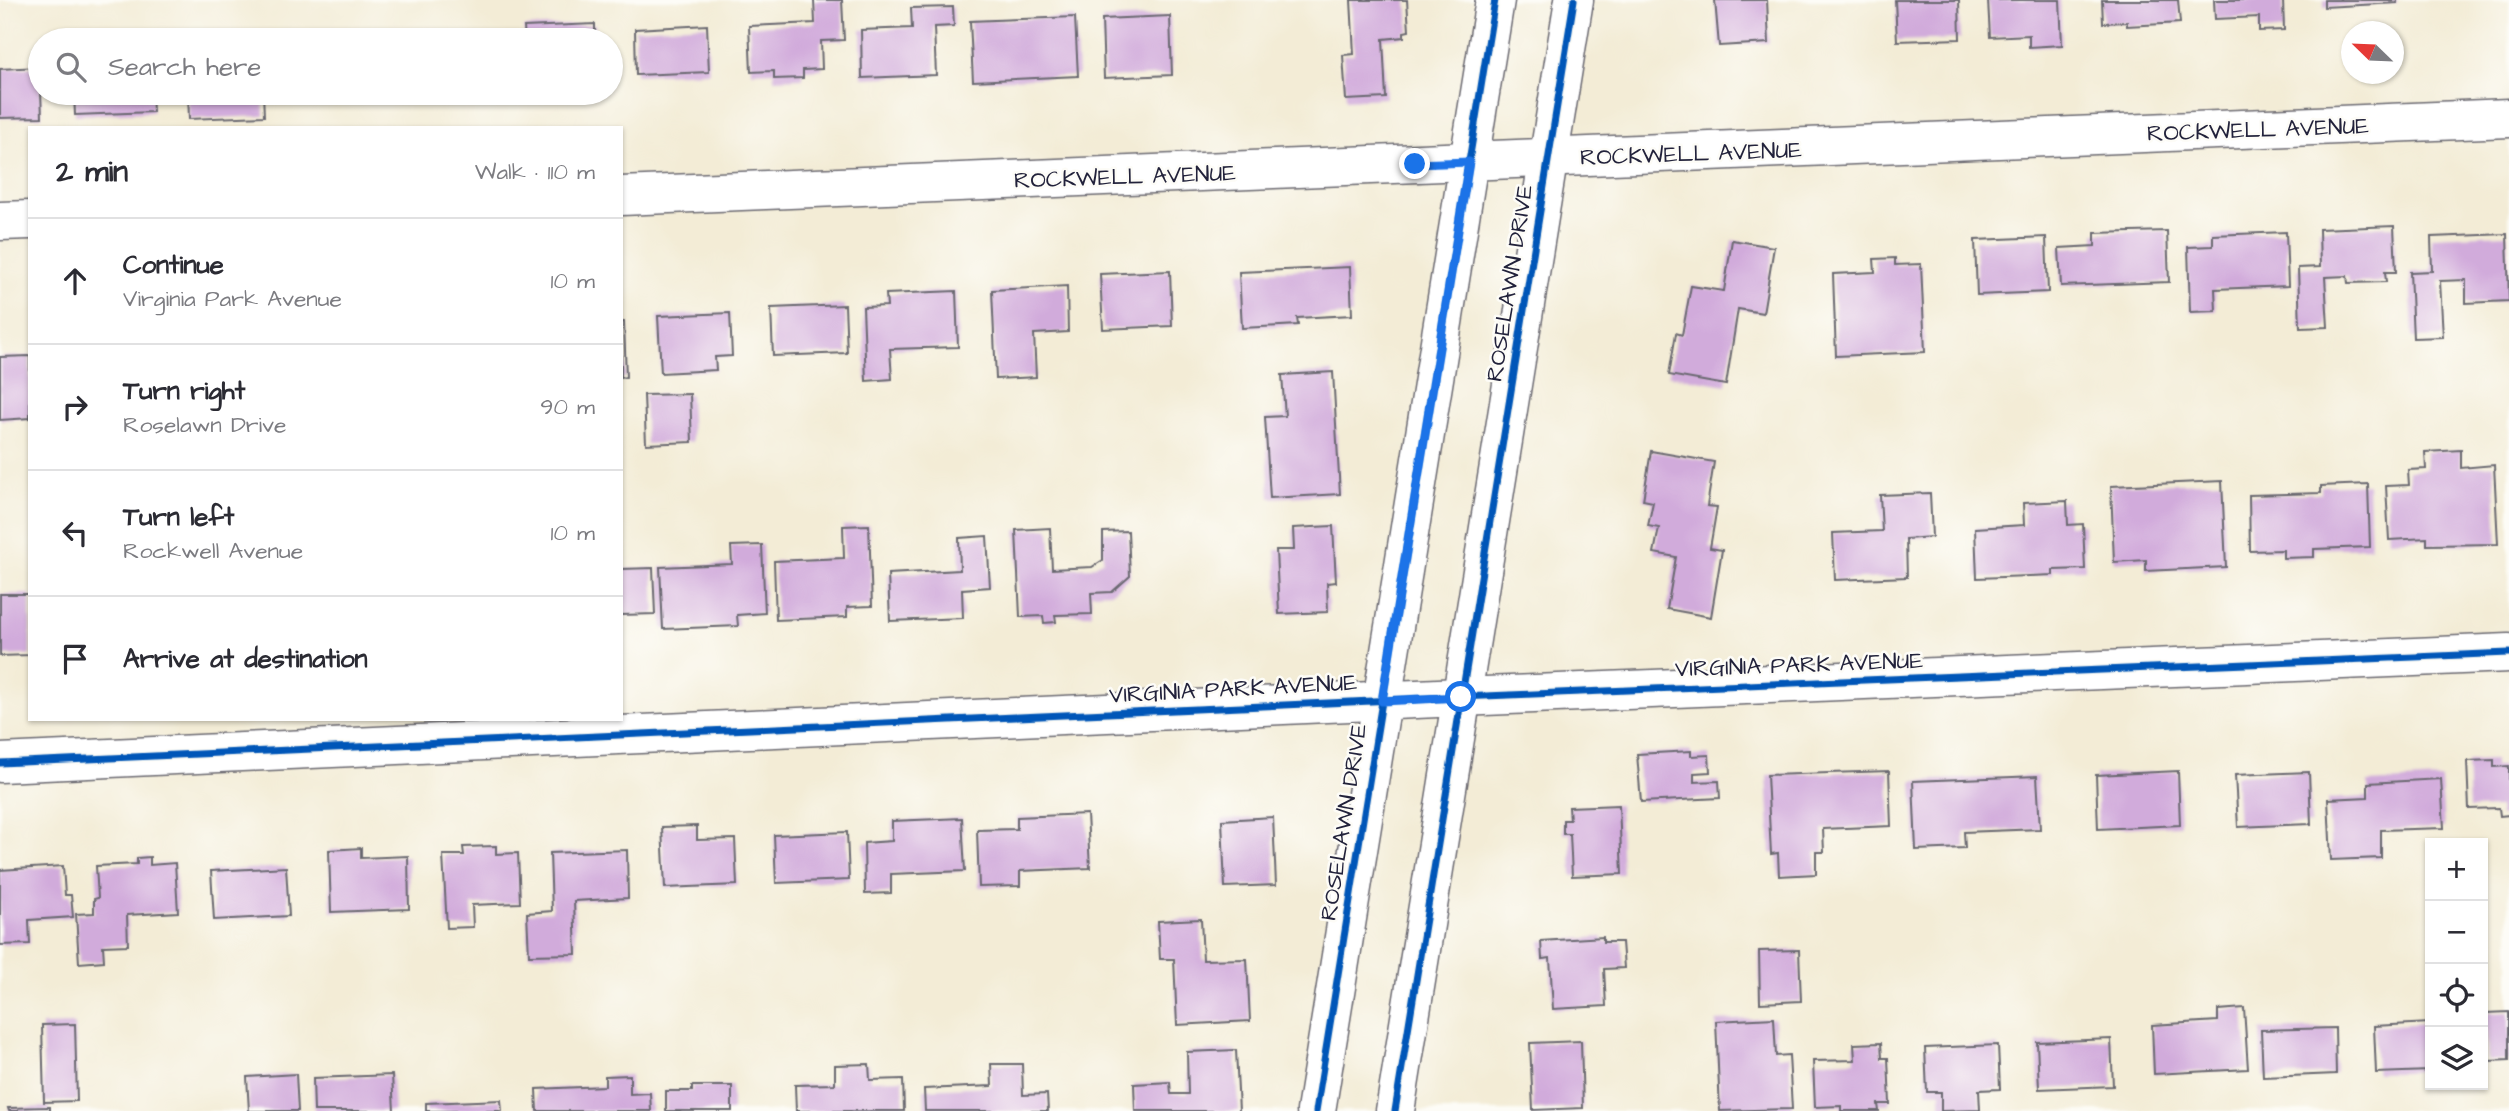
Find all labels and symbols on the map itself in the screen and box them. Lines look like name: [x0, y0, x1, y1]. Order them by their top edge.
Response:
north arrow: [2341, 21, 2404, 84]
street label: ROCKWELL AVENUE: [2147, 110, 2370, 150]
street label: ROCKWELL AVENUE: [1580, 134, 1803, 174]
route end: [1399, 148, 1430, 179]
street label: ROCKWELL AVENUE: [1014, 157, 1237, 197]
street label: ROSELAWN DRIVE: [1479, 182, 1541, 384]
street label: VIRGINIA PARK AVENUE: [1674, 645, 1924, 685]
street label: VIRGINIA PARK AVENUE: [1108, 667, 1358, 711]
route start: [1445, 681, 1476, 712]
street label: ROSELAWN DRIVE: [1313, 721, 1375, 923]

